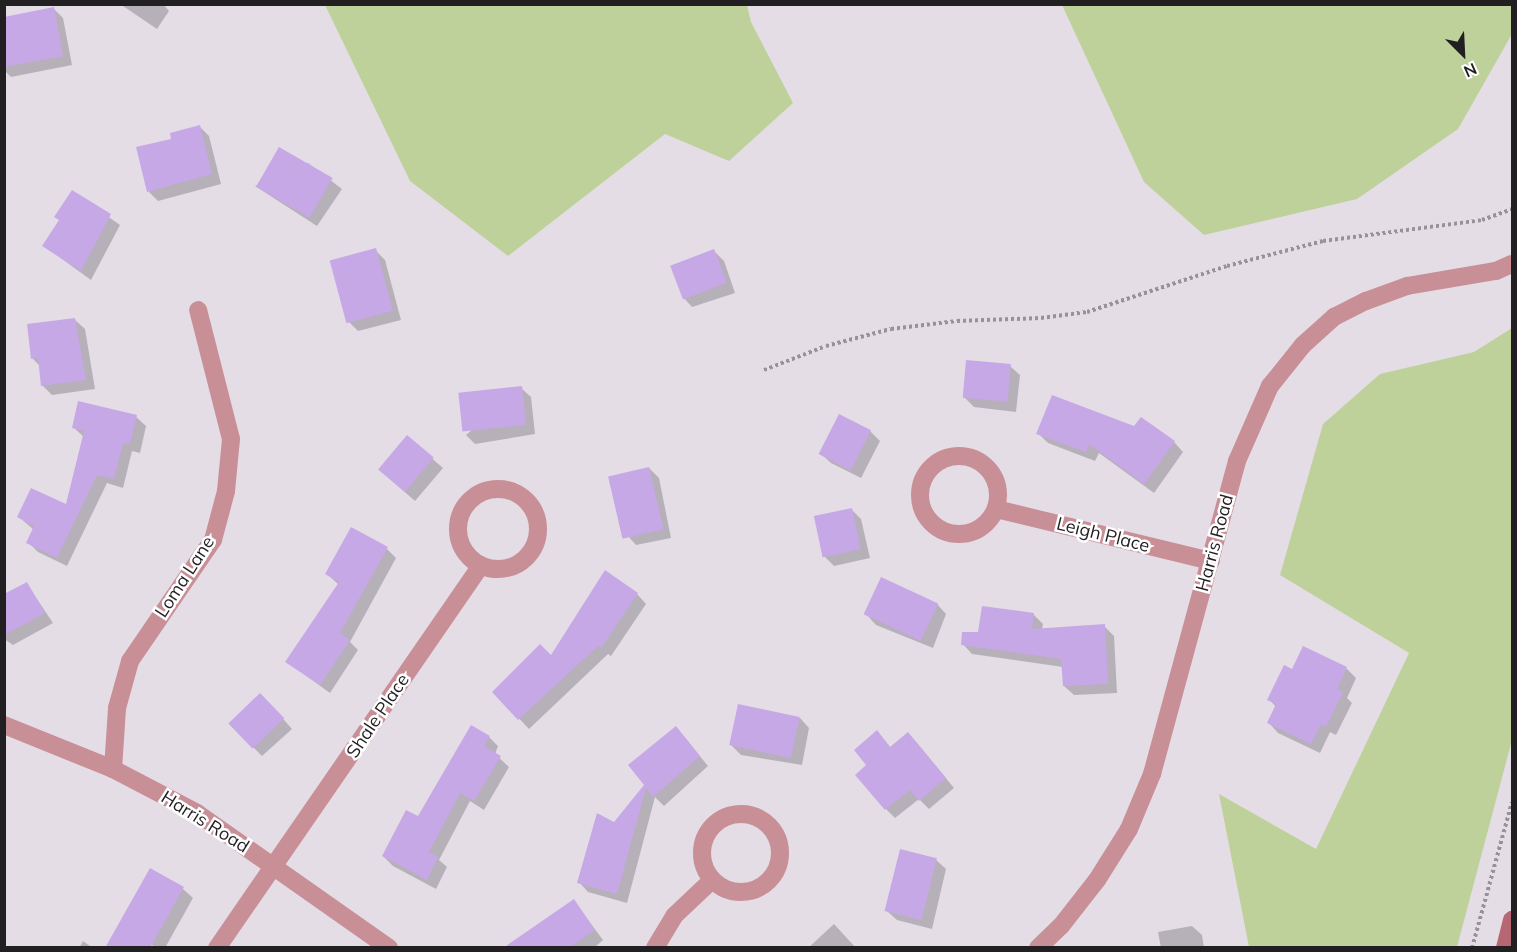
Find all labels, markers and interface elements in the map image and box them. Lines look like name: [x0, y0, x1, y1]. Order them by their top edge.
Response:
north arrow: [1433, 24, 1493, 84]
text: N: [1461, 59, 1480, 82]
street label: Harris Road: [1192, 492, 1238, 594]
street label: Leigh Place: [1054, 513, 1152, 557]
street label: Loma Lane: [151, 532, 219, 622]
street label: Shale Place: [342, 670, 414, 762]
street label: Harris Road: [157, 786, 253, 858]

